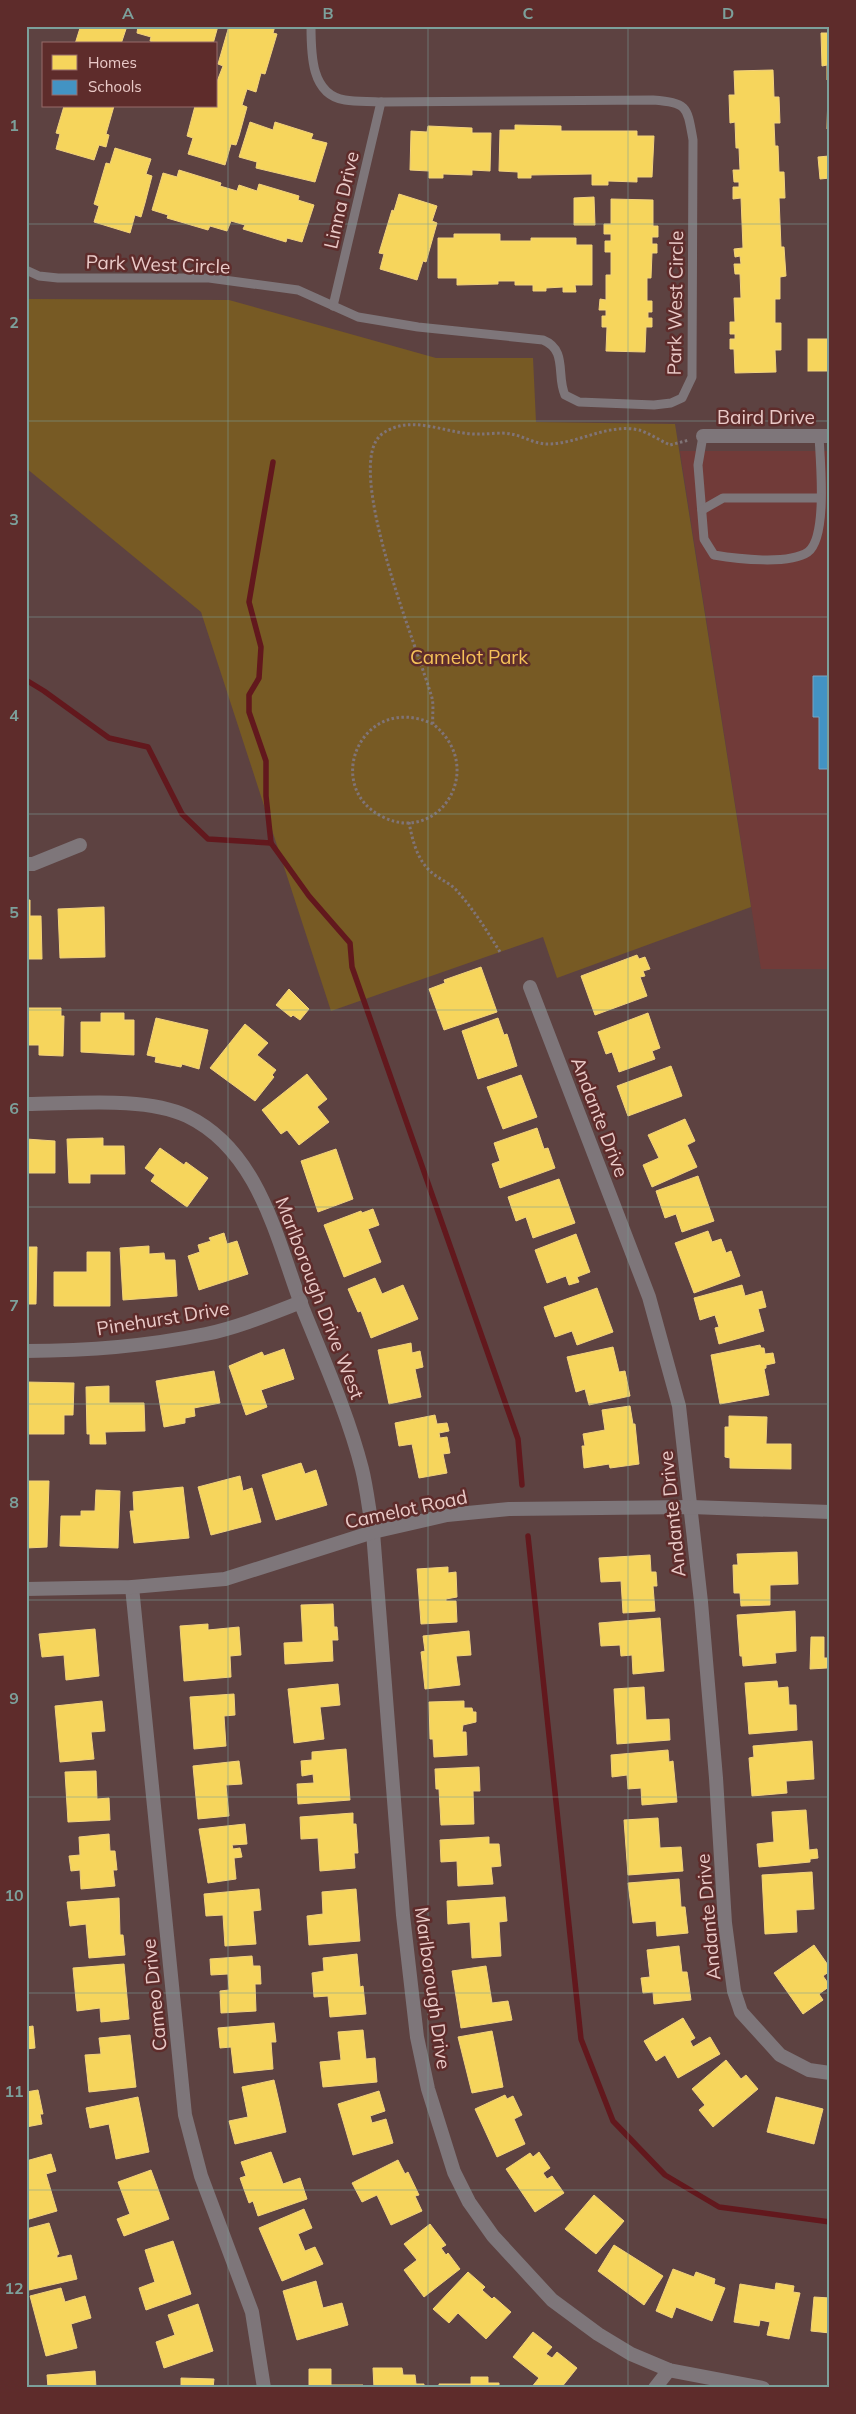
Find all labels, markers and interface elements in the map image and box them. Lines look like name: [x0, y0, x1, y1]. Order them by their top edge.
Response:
text: A: [122, 3, 134, 23]
text: B: [322, 3, 334, 23]
text: C: [523, 3, 534, 23]
text: D: [722, 3, 734, 23]
legend: [42, 42, 218, 108]
text: Homes: [88, 53, 137, 72]
text: Schools: [88, 77, 142, 96]
text: 1: [9, 115, 19, 135]
street label: Linna Drive: [318, 149, 364, 251]
street label: Park West Circle: [662, 230, 688, 376]
street label: Park West Circle: [85, 249, 231, 279]
text: 2: [9, 312, 19, 332]
street label: Baird Drive: [717, 405, 815, 429]
text: 3: [9, 509, 19, 529]
park label: Camelot Park: [410, 645, 528, 669]
text: 4: [9, 705, 19, 725]
text: 5: [9, 902, 19, 922]
street label: Andante Drive: [566, 1054, 634, 1180]
text: 6: [9, 1098, 19, 1118]
street label: Marlborough Drive West: [270, 1193, 370, 1403]
text: 7: [9, 1295, 19, 1315]
street label: Pinehurst Drive: [95, 1296, 231, 1340]
street label: Andante Drive: [653, 1450, 691, 1578]
street label: Camelot Road: [343, 1484, 469, 1534]
text: 8: [9, 1492, 19, 1512]
text: 9: [9, 1688, 19, 1708]
street label: Andante Drive: [691, 1853, 725, 1981]
text: 10: [4, 1885, 24, 1905]
street label: Marlborough Drive: [410, 1905, 456, 2071]
street label: Cameo Drive: [136, 1938, 172, 2052]
text: 11: [4, 2081, 24, 2101]
text: 12: [4, 2278, 24, 2298]

